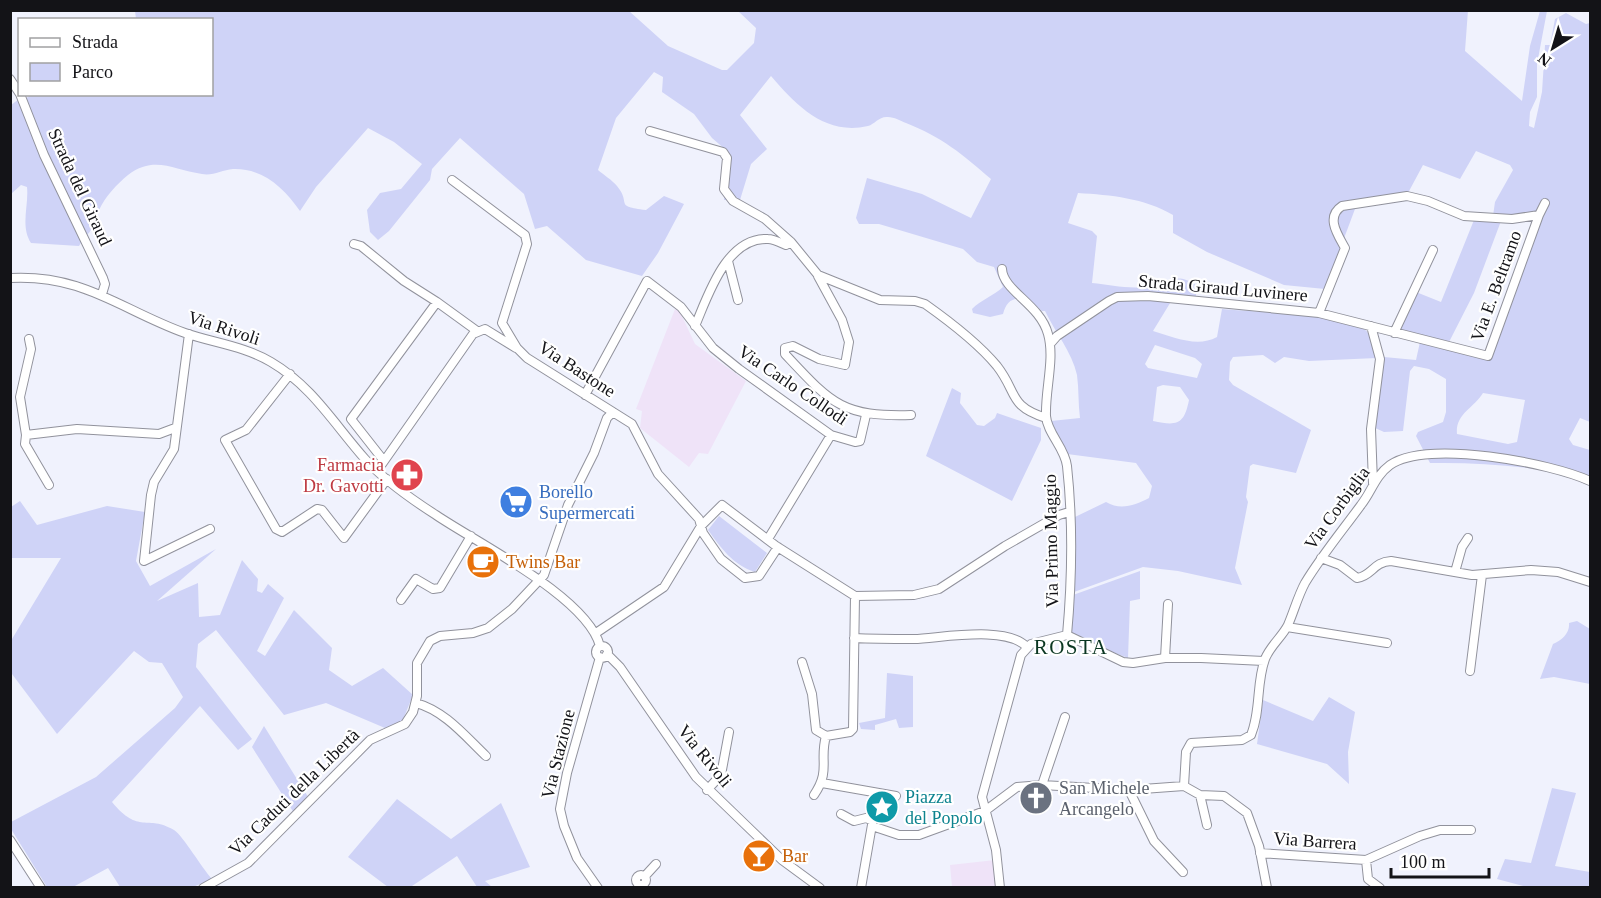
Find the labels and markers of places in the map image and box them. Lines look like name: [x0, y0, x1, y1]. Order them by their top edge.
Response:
place label: Farmacia Dr. Gavotti: [303, 455, 384, 496]
pharmacy icon: Farmacia Dr. Gavotti: [389, 457, 425, 493]
place label: Borello Supermercati: [539, 482, 635, 523]
supermarket icon: Borello Supermercati: [498, 484, 534, 520]
cafe icon: Twins Bar: [465, 544, 501, 580]
place label: Twins Bar: [506, 552, 580, 572]
place label: San Michele Arcangelo: [1059, 778, 1149, 819]
church icon: San Michele Arcangelo: [1018, 780, 1054, 816]
place label: Piazza del Popolo: [905, 787, 983, 828]
place icon: Piazza del Popolo: [864, 789, 900, 825]
bar icon: Bar: [741, 838, 777, 874]
place label: Bar: [782, 846, 808, 866]

